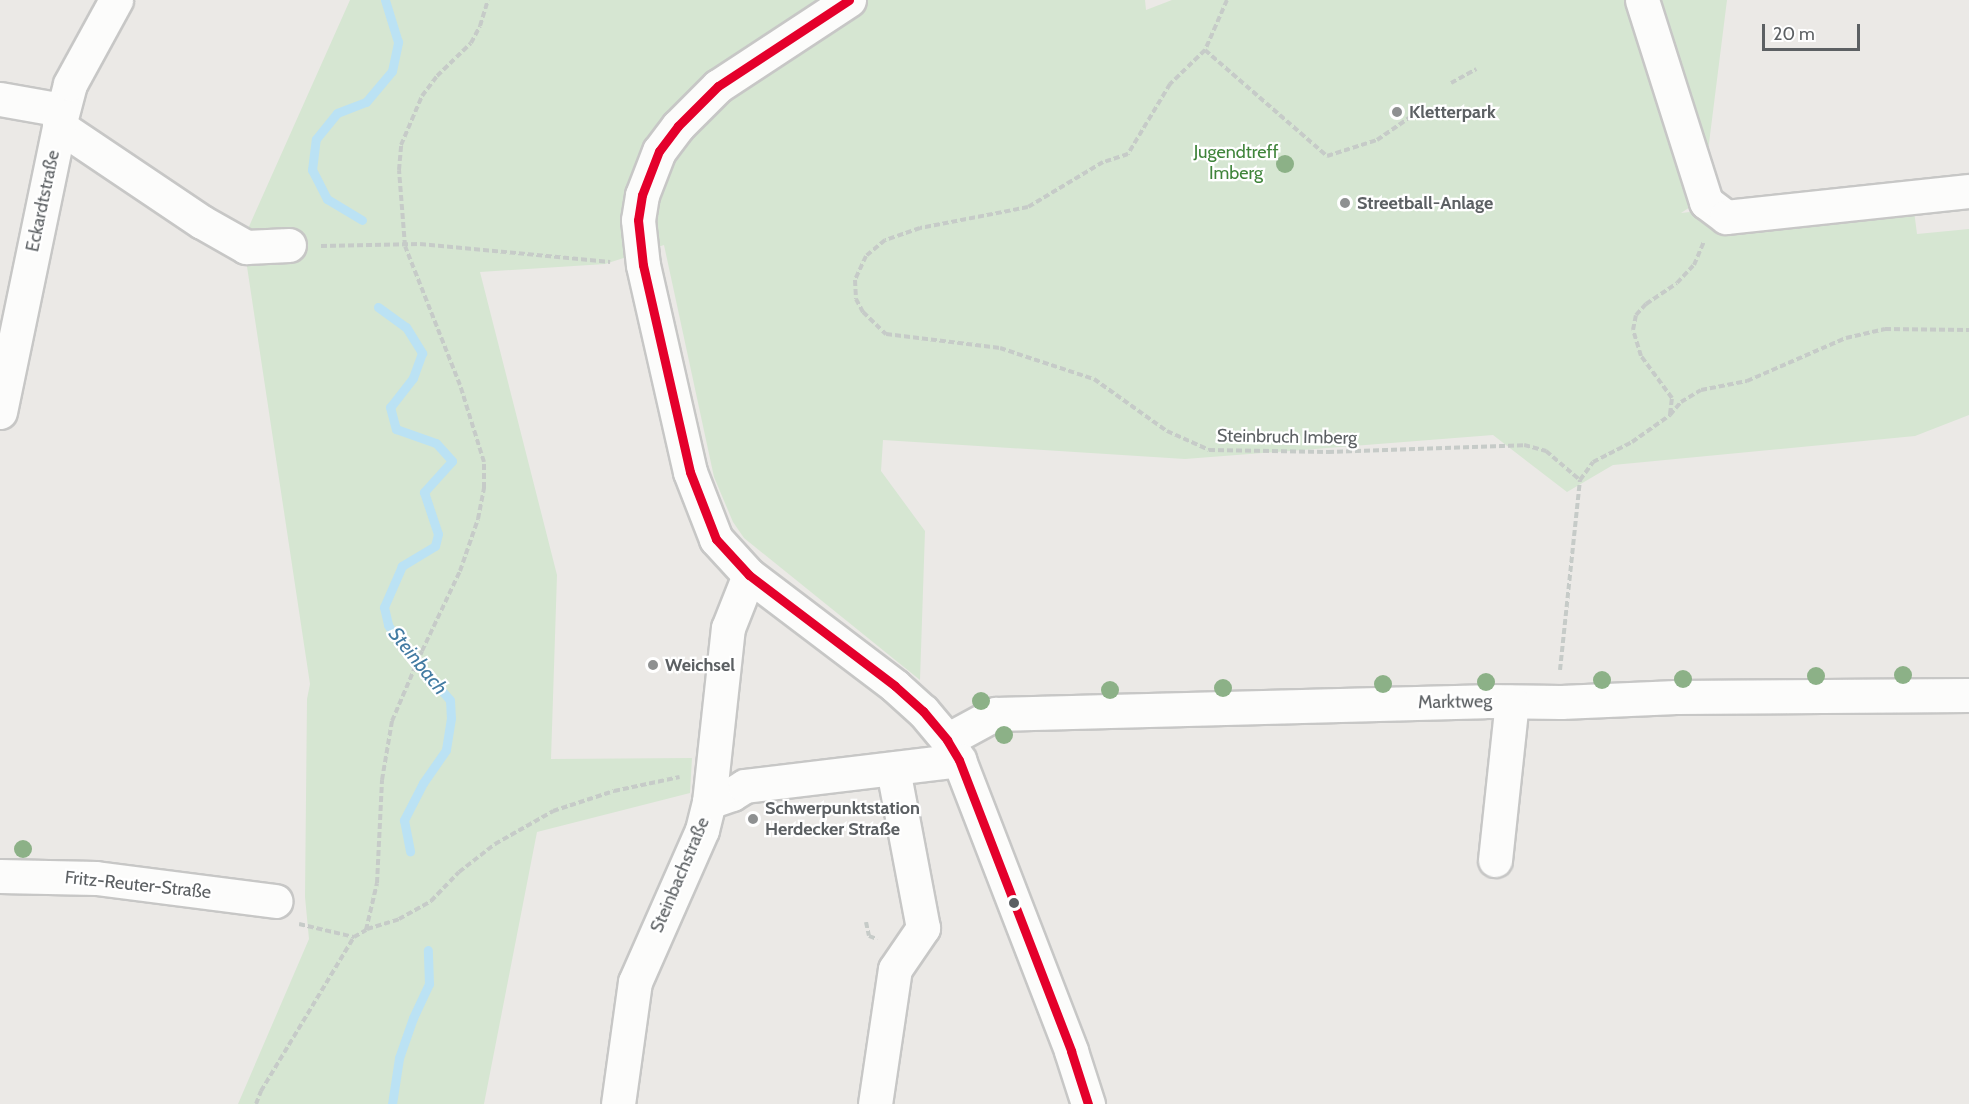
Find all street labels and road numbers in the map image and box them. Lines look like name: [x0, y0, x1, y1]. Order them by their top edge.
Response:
street label: Eckardtstraße: [22, 148, 64, 254]
street label: Steinbruch Imberg: [1217, 425, 1357, 449]
street label: Marktweg: [1418, 691, 1492, 713]
street label: Steinbachstraße: [646, 814, 714, 936]
street label: Fritz-Reuter-Straße: [64, 867, 212, 903]

